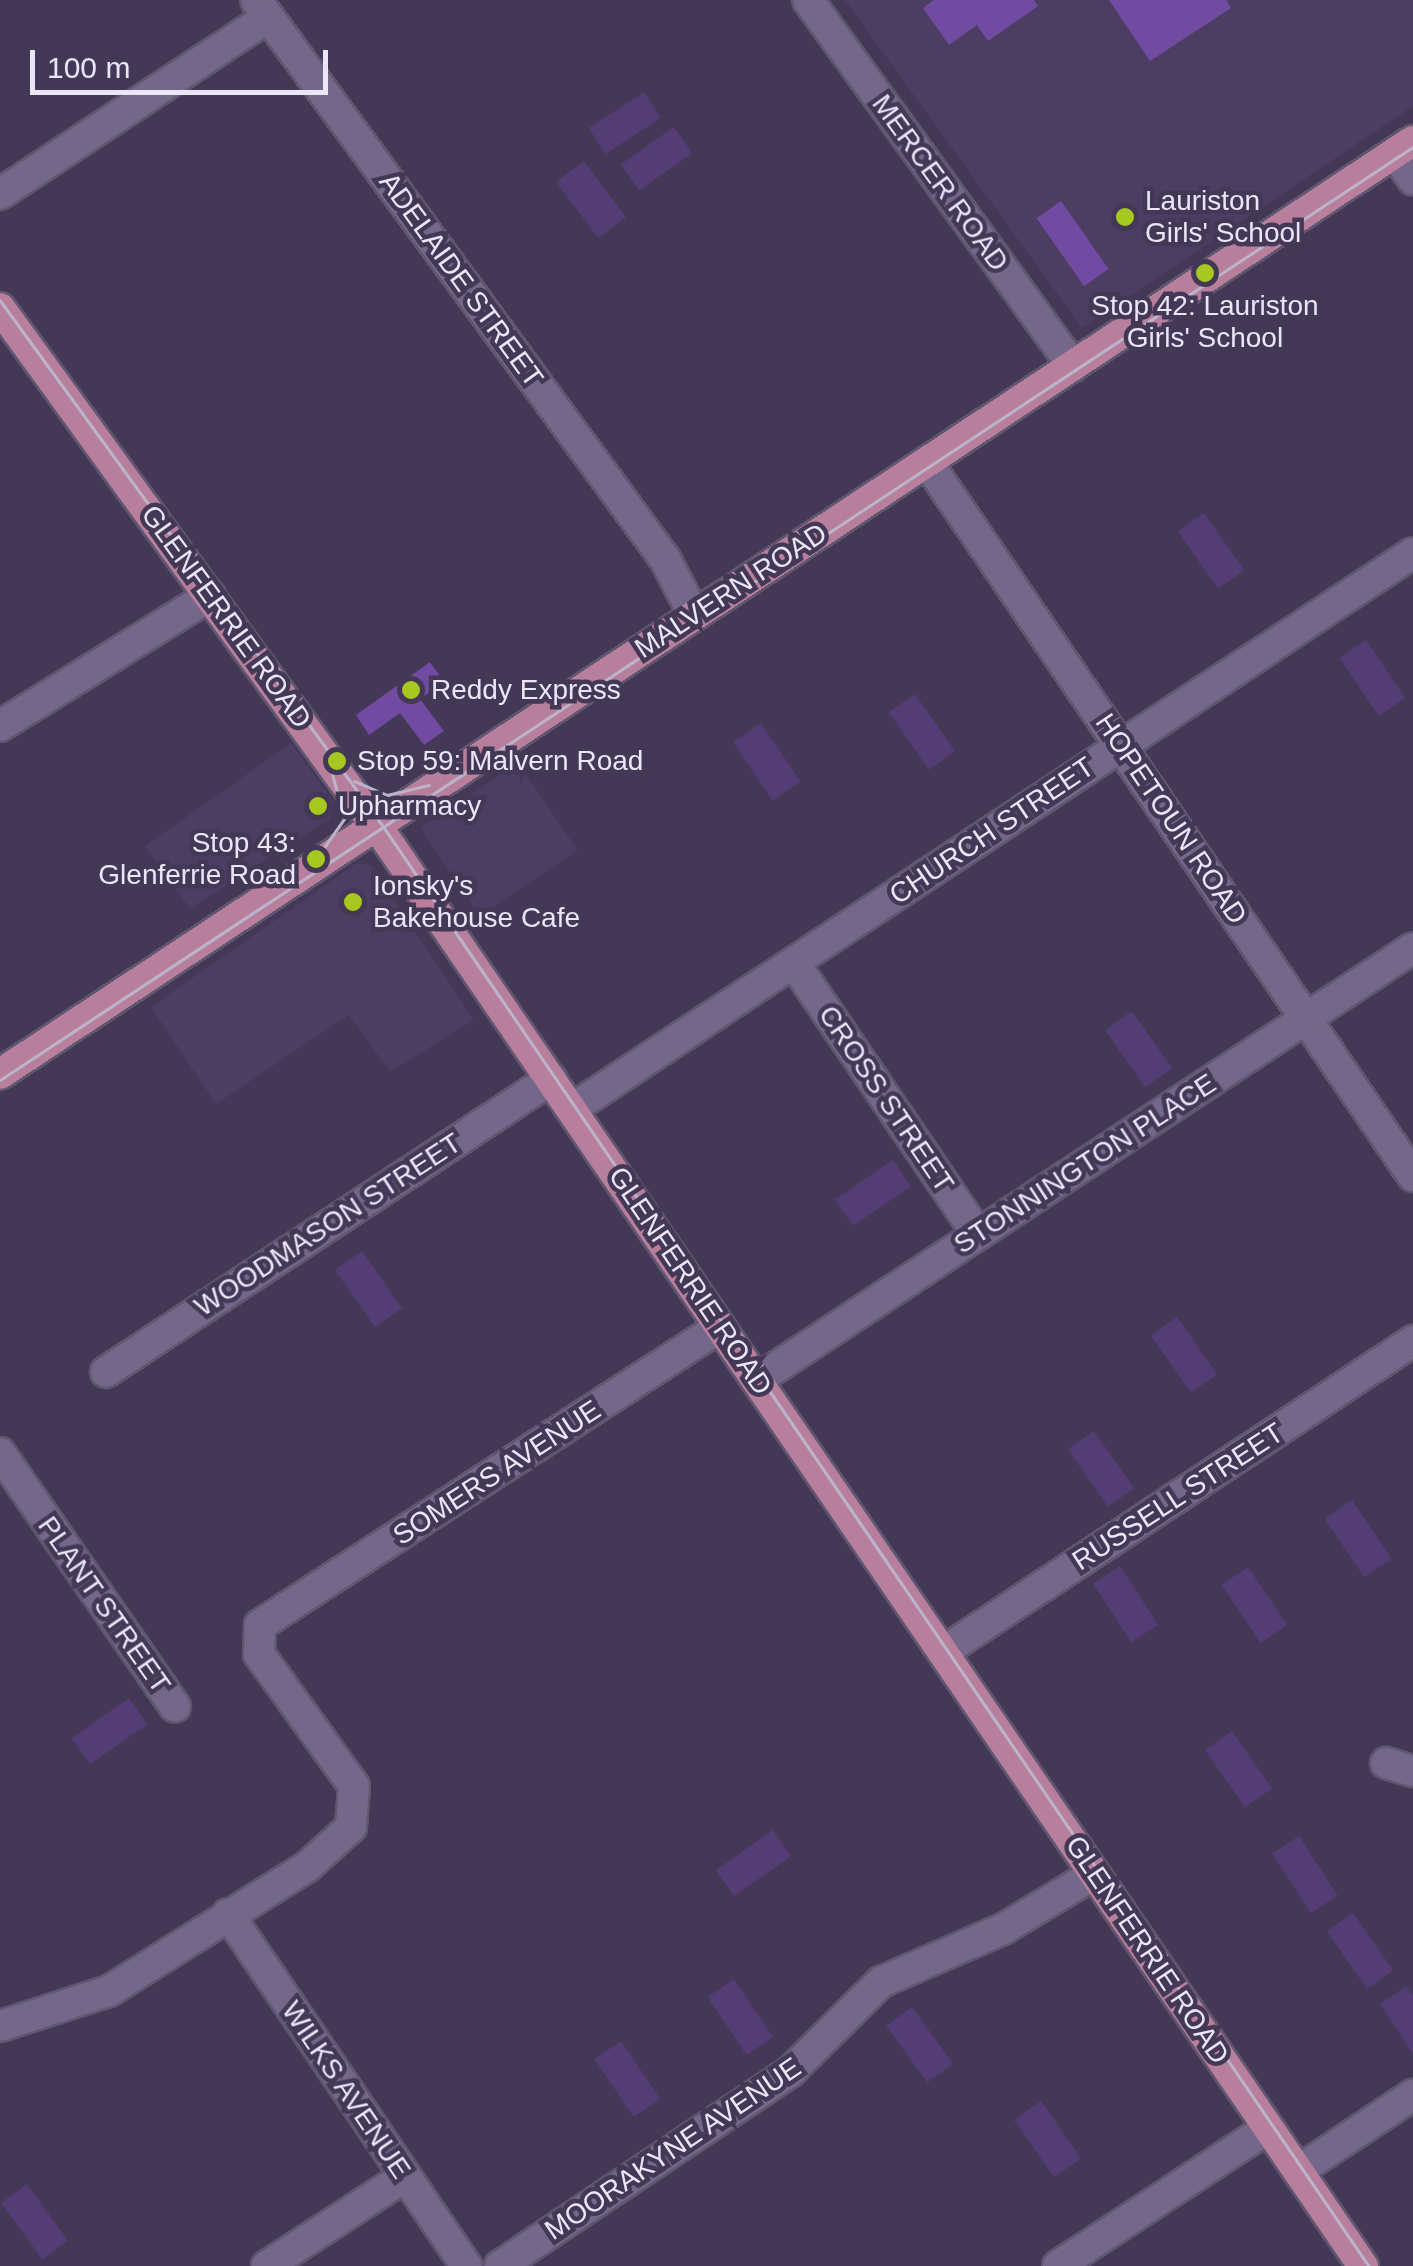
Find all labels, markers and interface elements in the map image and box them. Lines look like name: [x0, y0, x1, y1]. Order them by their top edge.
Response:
scale bar: [35, 30, 332, 92]
text: 100 m: [47, 51, 130, 84]
street label: MERCER ROAD: [865, 88, 1015, 278]
street label: ADELAIDE STREET: [372, 166, 550, 394]
place label: Lauriston Girls' School: [1145, 184, 1301, 250]
marker: Lauriston Girls' School: [1114, 206, 1136, 228]
marker: Stop 42: Lauriston Girls' School: [1194, 262, 1216, 284]
place label: Stop 42: Lauriston Girls' School: [1091, 289, 1319, 355]
street label: GLENFERRIE ROAD: [134, 499, 318, 735]
street label: MALVERN ROAD: [629, 516, 833, 666]
place label: Reddy Express: [431, 673, 621, 707]
marker: Reddy Express: [400, 679, 422, 701]
street label: HOPETOUN ROAD: [1088, 707, 1254, 931]
place label: Stop 59: Malvern Road: [357, 744, 643, 778]
marker: Stop 59: Malvern Road: [326, 750, 348, 772]
street label: CHURCH STREET: [883, 750, 1101, 912]
place label: Upharmacy: [338, 789, 481, 823]
marker: Upharmacy: [307, 795, 329, 817]
place label: Stop 43: Glenferrie Road: [98, 826, 296, 892]
marker: Stop 43: Glenferrie Road: [305, 848, 327, 870]
place label: Ionsky's Bakehouse Cafe: [373, 869, 580, 935]
marker: Ionsky's Bakehouse Cafe: [342, 891, 364, 913]
street label: CROSS STREET: [811, 999, 961, 1199]
street label: STONNINGTON PLACE: [948, 1067, 1222, 1261]
street label: WOODMASON STREET: [188, 1126, 468, 1324]
street label: GLENFERRIE ROAD: [601, 1161, 779, 1401]
street label: SOMERS AVENUE: [386, 1393, 608, 1553]
street label: RUSSELL STREET: [1066, 1416, 1290, 1578]
street label: PLANT STREET: [30, 1510, 178, 1700]
street label: GLENFERRIE ROAD: [1058, 1830, 1236, 2070]
street label: WILKS AVENUE: [274, 1994, 418, 2186]
street label: MOORAKYNE AVENUE: [538, 2050, 808, 2248]

